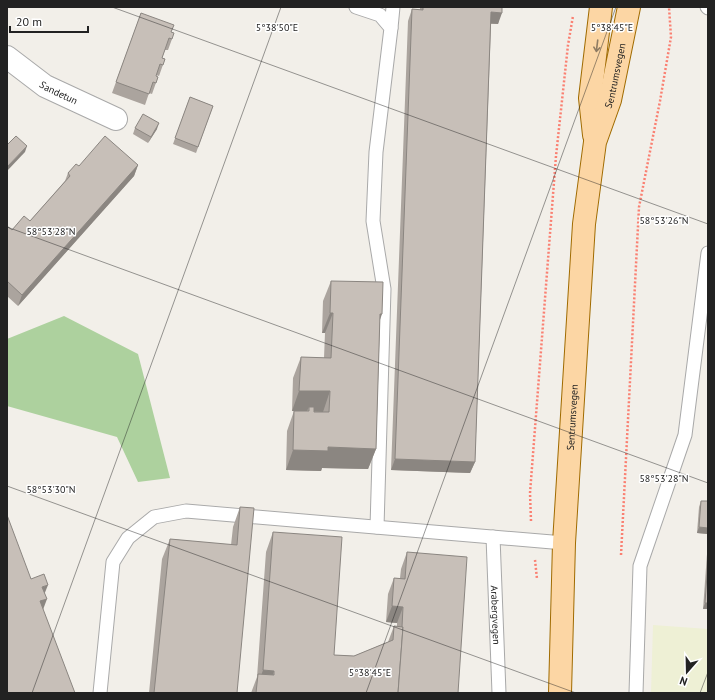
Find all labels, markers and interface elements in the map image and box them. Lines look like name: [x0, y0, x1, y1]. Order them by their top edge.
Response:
scale bar: [10, 8, 88, 34]
text: 20 m: [16, 14, 42, 29]
text: 5°38'50"E: [256, 21, 298, 34]
text: 5°38'45"E: [591, 21, 633, 34]
one-way arrow: [593, 39, 600, 52]
street label: Sentrumsvegen: [602, 42, 628, 110]
street label: Sandetun: [37, 78, 80, 107]
text: 58°53'26"N: [639, 214, 689, 227]
text: 58°53'28"N: [26, 225, 76, 238]
street label: Sentrumsvegen: [564, 384, 581, 451]
text: 58°53'28"N: [639, 472, 689, 485]
text: 58°53'30"N: [26, 483, 76, 496]
street label: Arabergvegen: [488, 585, 503, 645]
north arrow: [667, 652, 707, 692]
text: 5°38'45"E: [349, 666, 391, 679]
text: N: [678, 674, 689, 689]

